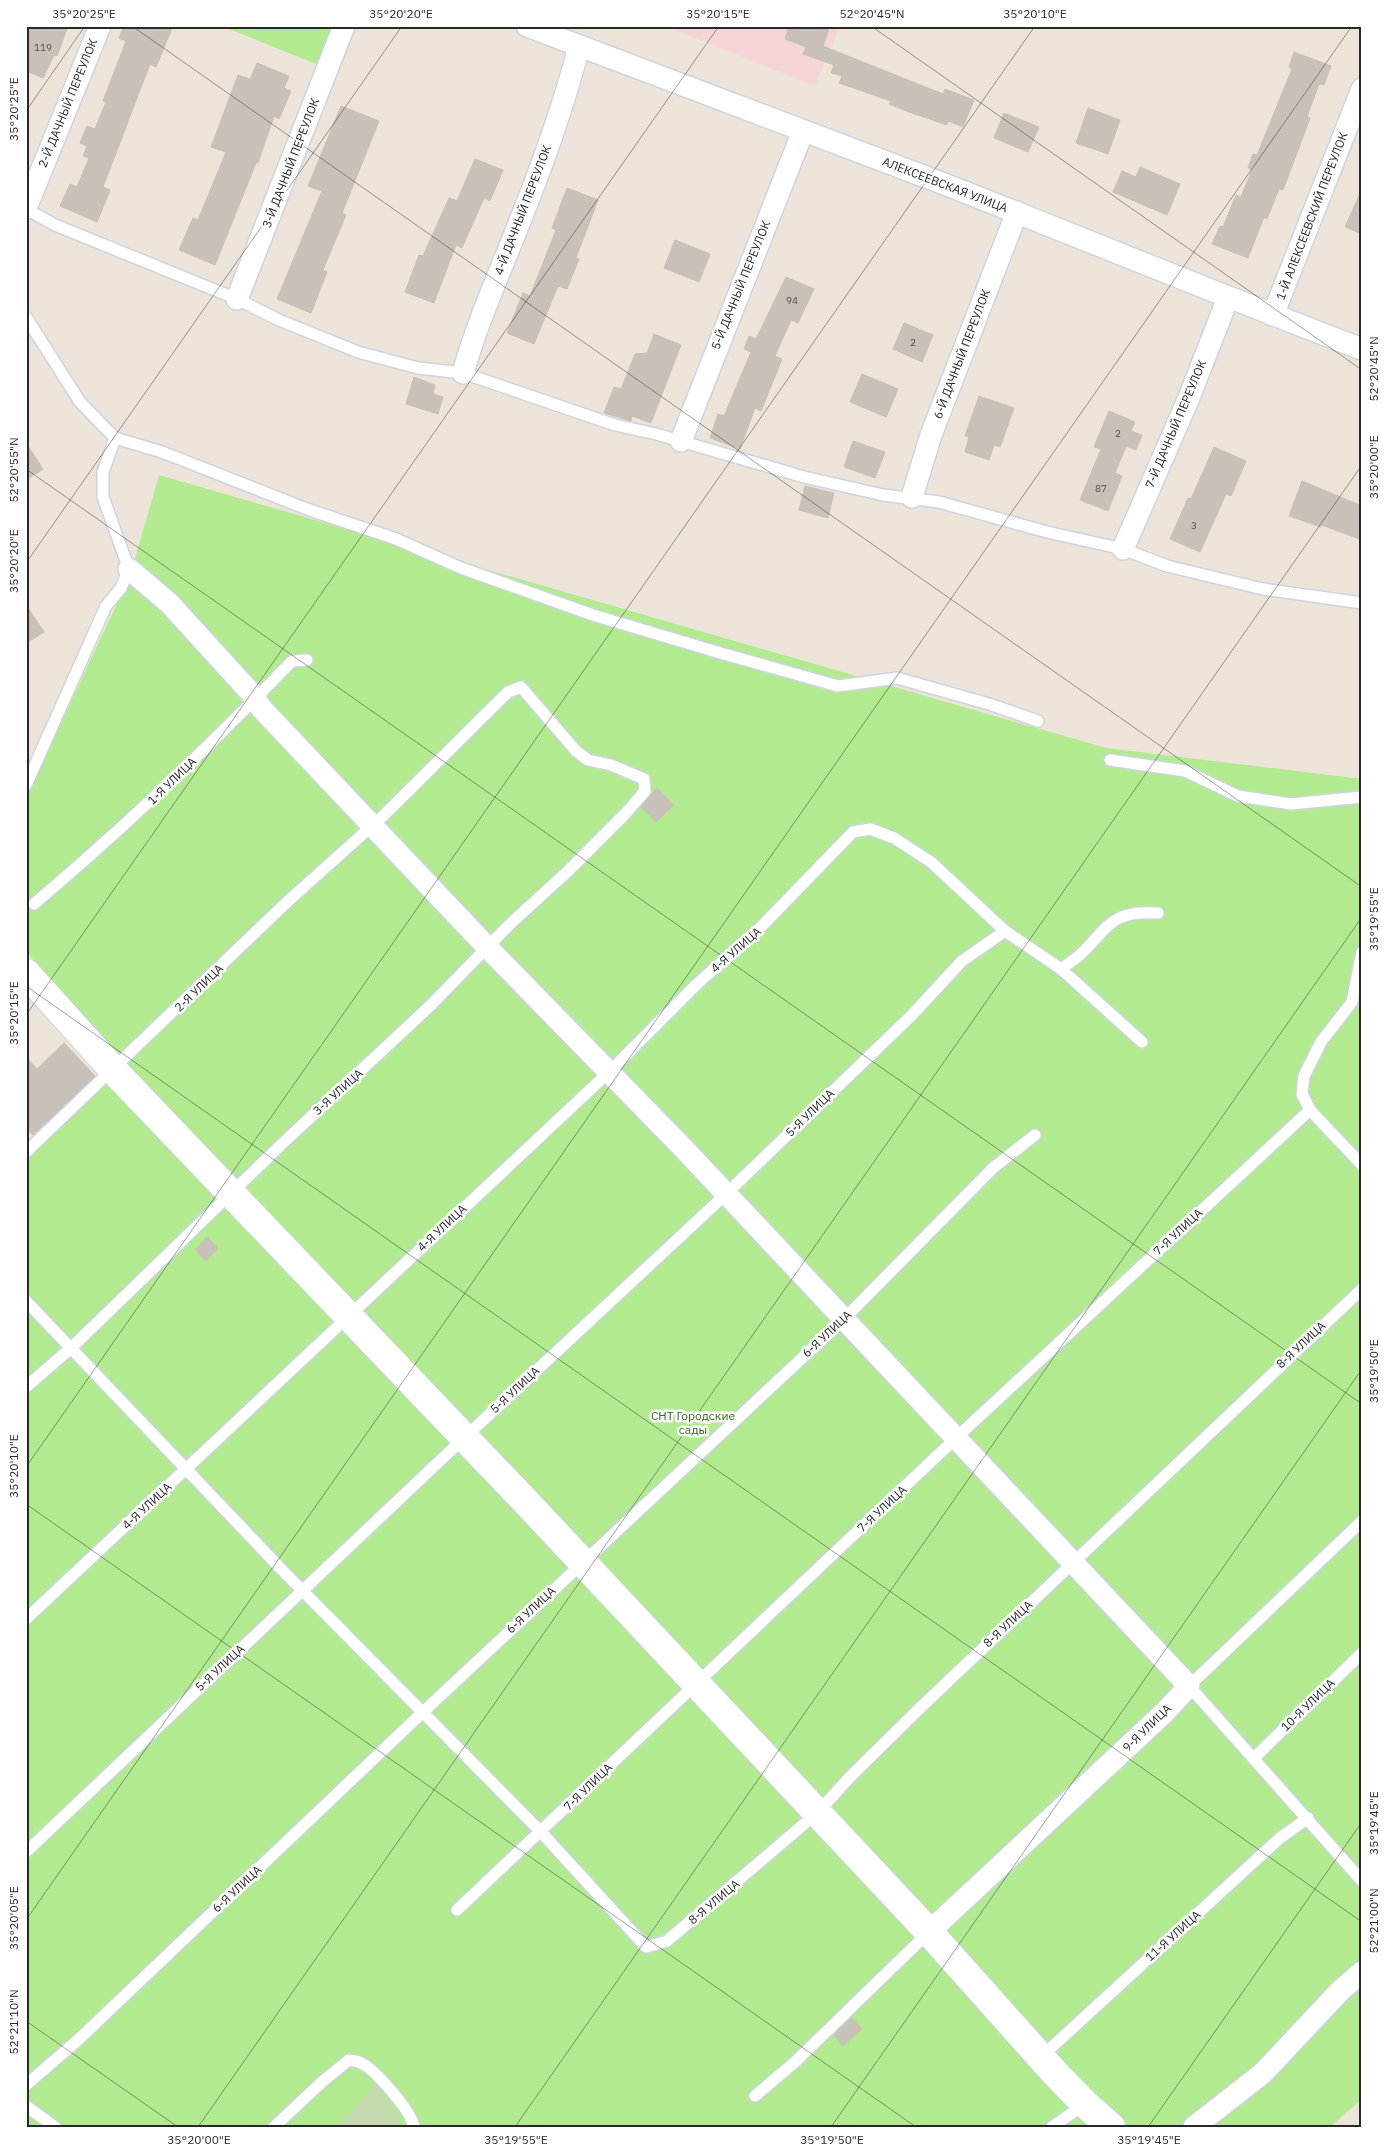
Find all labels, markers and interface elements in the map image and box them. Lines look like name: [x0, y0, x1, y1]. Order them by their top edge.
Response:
text: 35°20'25"E: [52, 6, 116, 21]
text: 35°20'20"E: [369, 6, 433, 21]
text: 35°20'15"E: [686, 6, 750, 21]
text: 52°20'45"N: [839, 6, 905, 21]
text: 35°20'10"E: [1003, 6, 1067, 21]
street label: 2-Й ДАЧНЫЙ ПЕРЕУЛОК: [35, 36, 100, 170]
house number: 119: [34, 41, 52, 54]
text: 35°20'25"E: [6, 77, 21, 141]
street label: 3-Й ДАЧНЫЙ ПЕРЕУЛОК: [259, 96, 322, 230]
street label: 1-Й АЛЕКСЕЕВСКИЙ ПЕРЕУЛОК: [1272, 129, 1351, 302]
street label: 4-Й ДАЧНЫЙ ПЕРЕУЛОК: [491, 143, 554, 277]
street label: АЛЕКСЕЕВСКАЯ УЛИЦА: [880, 154, 1010, 216]
street label: 5-Й ДАЧНЫЙ ПЕРЕУЛОК: [708, 218, 773, 352]
street label: 6-Й ДАЧНЫЙ ПЕРЕУЛОК: [930, 287, 993, 421]
house number: 94: [786, 294, 798, 307]
house number: 2: [910, 336, 916, 349]
text: 52°20'45"N: [1366, 336, 1381, 402]
street label: 7-Й ДАЧНЫЙ ПЕРЕУЛОК: [1142, 357, 1209, 490]
house number: 2: [1115, 427, 1121, 440]
text: 35°20'00"E: [1366, 435, 1381, 499]
text: 52°20'55"N: [6, 437, 21, 503]
house number: 87: [1095, 482, 1107, 495]
house number: 3: [1191, 519, 1197, 532]
text: 35°20'20"E: [6, 529, 21, 593]
street label: 1-Я УЛИЦА: [144, 754, 199, 808]
text: 35°19'55"E: [1366, 887, 1381, 951]
street label: 4-Я УЛИЦА: [707, 923, 764, 976]
street label: 2-Я УЛИЦА: [171, 961, 226, 1015]
text: 35°20'15"E: [6, 981, 21, 1045]
street label: 3-Я УЛИЦА: [310, 1065, 366, 1118]
street label: 5-Я УЛИЦА: [782, 1086, 837, 1140]
street label: 4-Я УЛИЦА: [414, 1201, 470, 1254]
street label: 7-Я УЛИЦА: [1150, 1205, 1206, 1258]
street label: 6-Я УЛИЦА: [799, 1307, 855, 1360]
street label: 8-Я УЛИЦА: [1273, 1318, 1329, 1371]
text: 35°19'50"E: [1366, 1339, 1381, 1403]
street label: 5-Я УЛИЦА: [487, 1363, 543, 1416]
park label: СНТ Городские сады: [651, 1408, 736, 1437]
text: 35°20'10"E: [6, 1434, 21, 1498]
street label: 4-Я УЛИЦА: [119, 1479, 175, 1532]
street label: 7-Я УЛИЦА: [854, 1482, 910, 1535]
street label: 6-Я УЛИЦА: [503, 1583, 559, 1636]
street label: 8-Я УЛИЦА: [980, 1597, 1036, 1650]
street label: 5-Я УЛИЦА: [192, 1641, 248, 1694]
street label: 10-Я УЛИЦА: [1278, 1675, 1338, 1734]
street label: 9-Я УЛИЦА: [1119, 1701, 1174, 1755]
street label: 7-Я УЛИЦА: [560, 1760, 615, 1814]
text: 35°19'45"E: [1366, 1791, 1381, 1855]
street label: 6-Я УЛИЦА: [209, 1862, 265, 1915]
street label: 8-Я УЛИЦА: [685, 1876, 742, 1927]
text: 35°20'05"E: [6, 1886, 21, 1950]
text: 52°21'00"N: [1366, 1888, 1381, 1954]
street label: 11-Я УЛИЦА: [1142, 1907, 1204, 1964]
text: 52°21'10"N: [6, 1989, 21, 2055]
text: 35°20'00"E: [167, 2132, 231, 2147]
text: 35°19'55"E: [484, 2132, 548, 2147]
text: 35°19'50"E: [800, 2132, 864, 2147]
text: 35°19'45"E: [1117, 2132, 1181, 2147]

